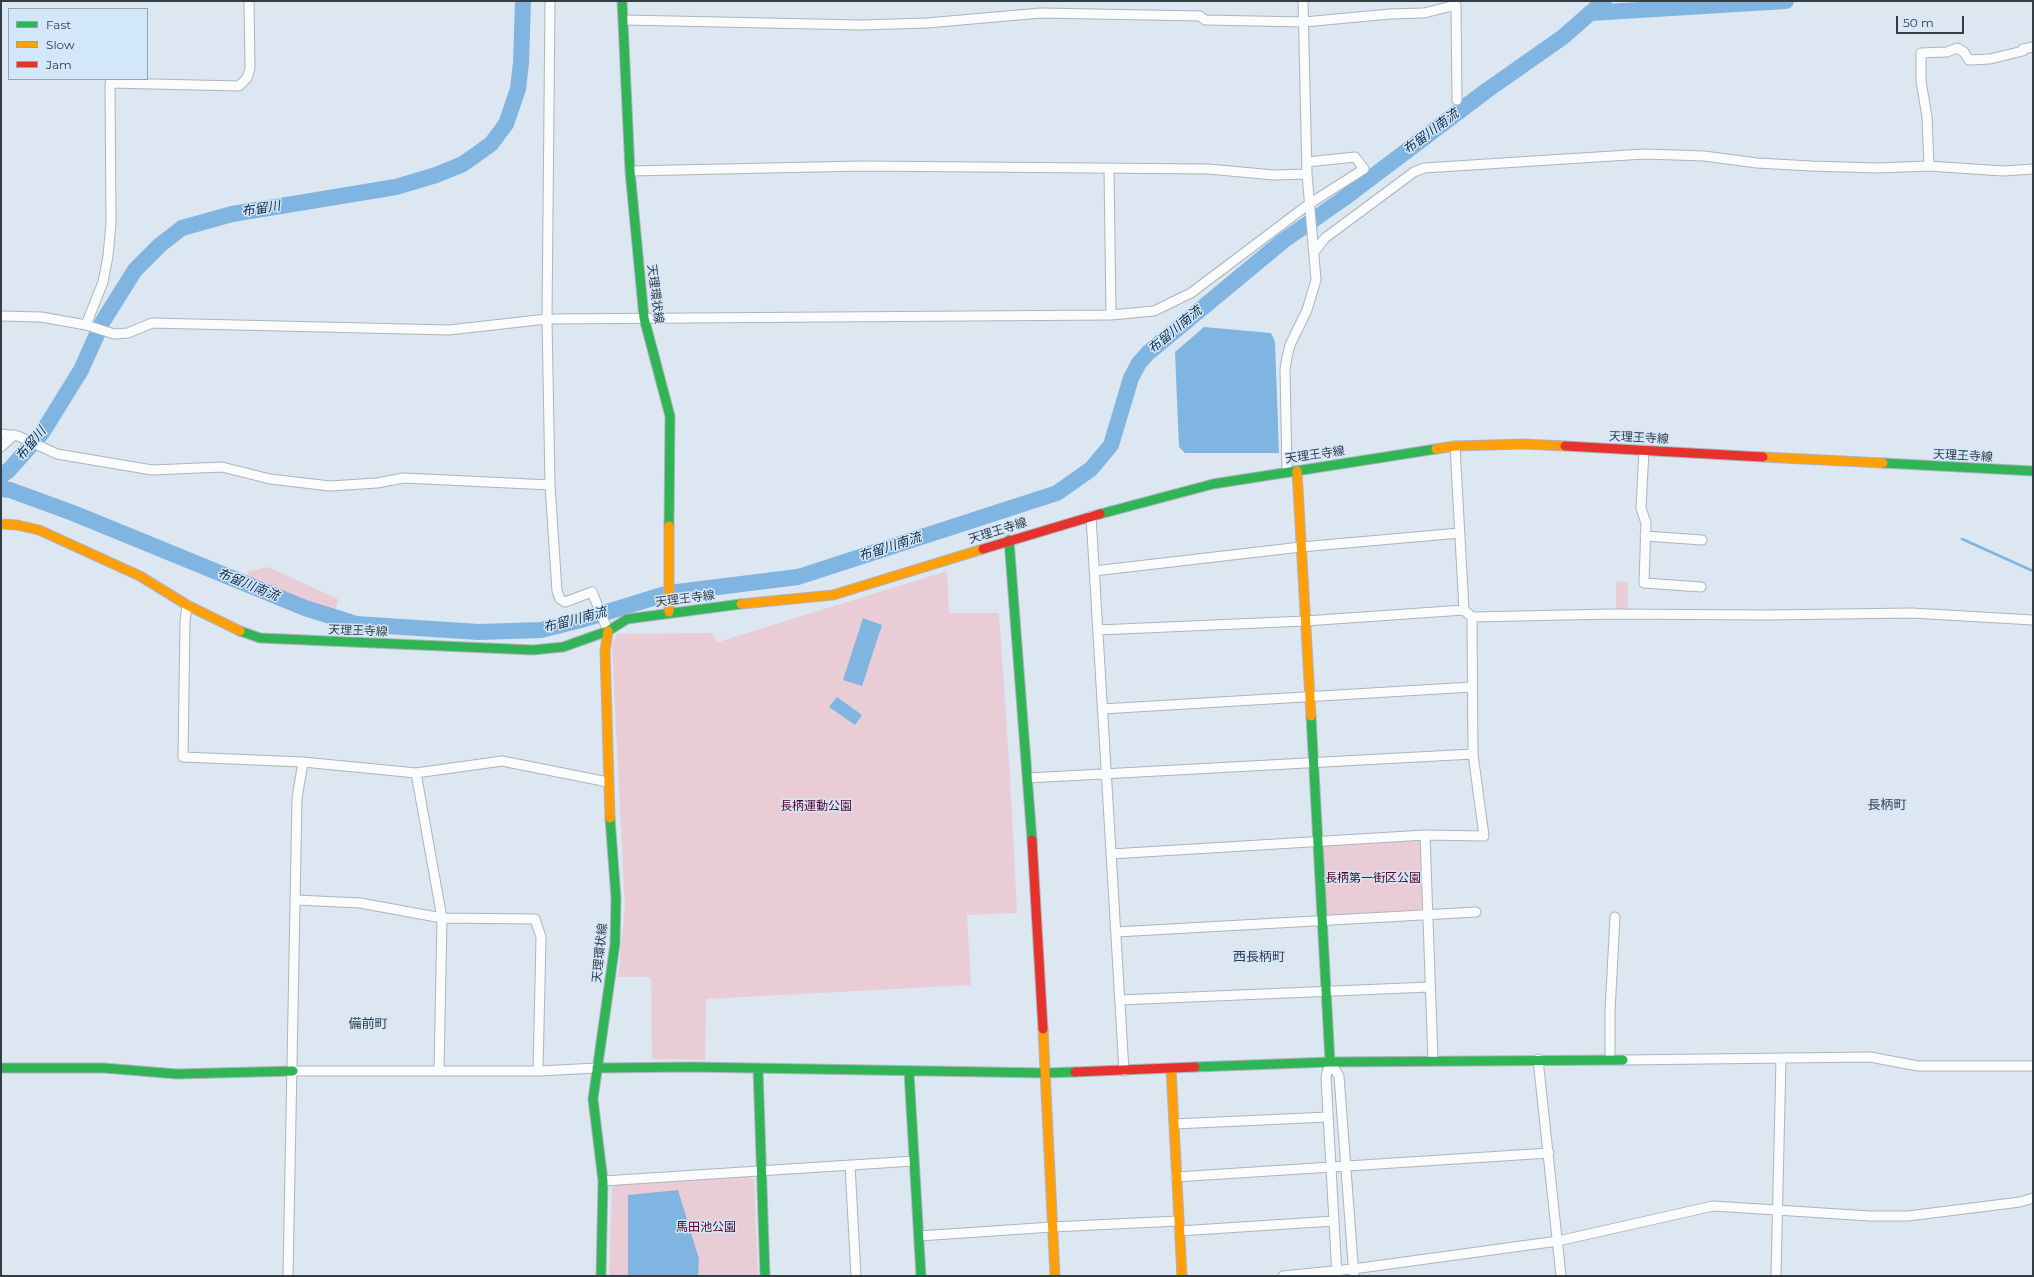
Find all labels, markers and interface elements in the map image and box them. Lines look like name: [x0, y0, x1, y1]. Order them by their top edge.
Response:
legend: [8, 8, 148, 80]
scale bar: [1898, 8, 1966, 34]
text: 50 m: [1903, 15, 1934, 30]
text: Fast: [46, 17, 71, 32]
text: Slow: [46, 37, 75, 52]
text: Jam: [46, 57, 72, 72]
water label: 布留川南流: [1400, 106, 1462, 158]
water label: 布留川: [241, 198, 281, 220]
street label: 天理環状線: [644, 263, 666, 325]
water label: 布留川南流: [1145, 303, 1205, 357]
water label: 布留川: [12, 424, 50, 464]
street label: 天理王寺線: [1609, 429, 1669, 447]
street label: 天理王寺線: [1284, 444, 1346, 466]
street label: 天理王寺線: [1933, 447, 1993, 465]
street label: 天理王寺線: [967, 515, 1029, 547]
water label: 布留川南流: [857, 530, 923, 564]
water label: 布留川南流: [215, 566, 281, 604]
street label: 天理王寺線: [654, 588, 716, 610]
water label: 布留川南流: [542, 604, 608, 636]
street label: 天理王寺線: [328, 623, 388, 639]
district label: 長柄町: [1868, 797, 1906, 813]
park label: 長柄運動公園: [780, 799, 852, 813]
park label: 長柄第一街区公園: [1325, 871, 1421, 885]
street label: 天理環状線: [590, 922, 610, 984]
district label: 西長柄町: [1233, 949, 1285, 965]
district label: 備前町: [349, 1016, 387, 1032]
park label: 馬田池公園: [676, 1220, 736, 1234]

